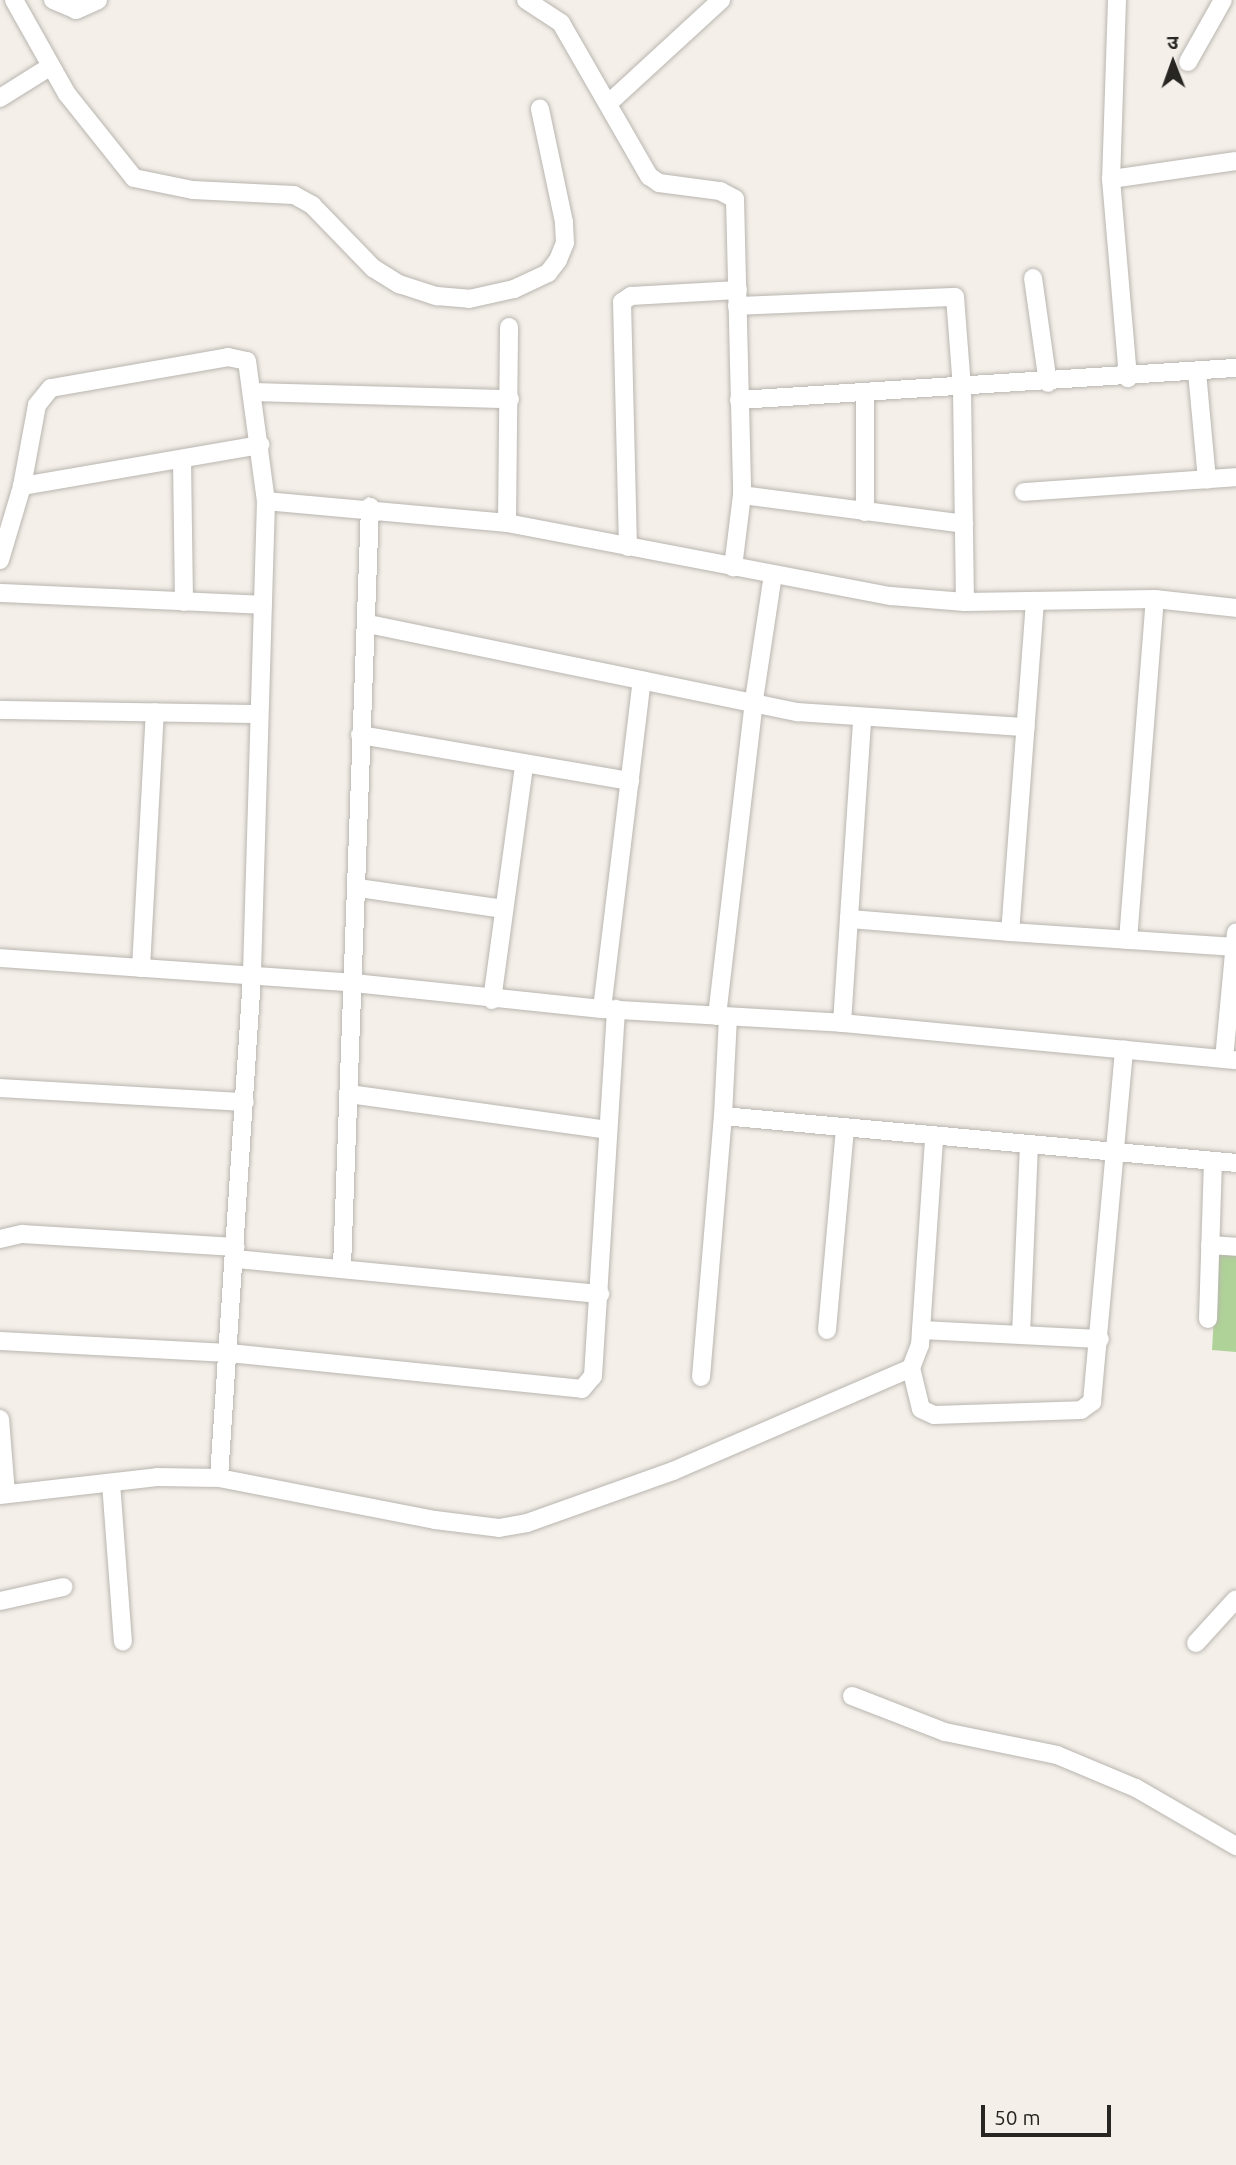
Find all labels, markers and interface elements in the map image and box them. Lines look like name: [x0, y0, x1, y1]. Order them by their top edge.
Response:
north arrow: [1138, 28, 1208, 98]
text: उ: [1167, 31, 1178, 53]
scale bar: [984, 2092, 1114, 2136]
text: 50 m: [994, 2105, 1041, 2129]

